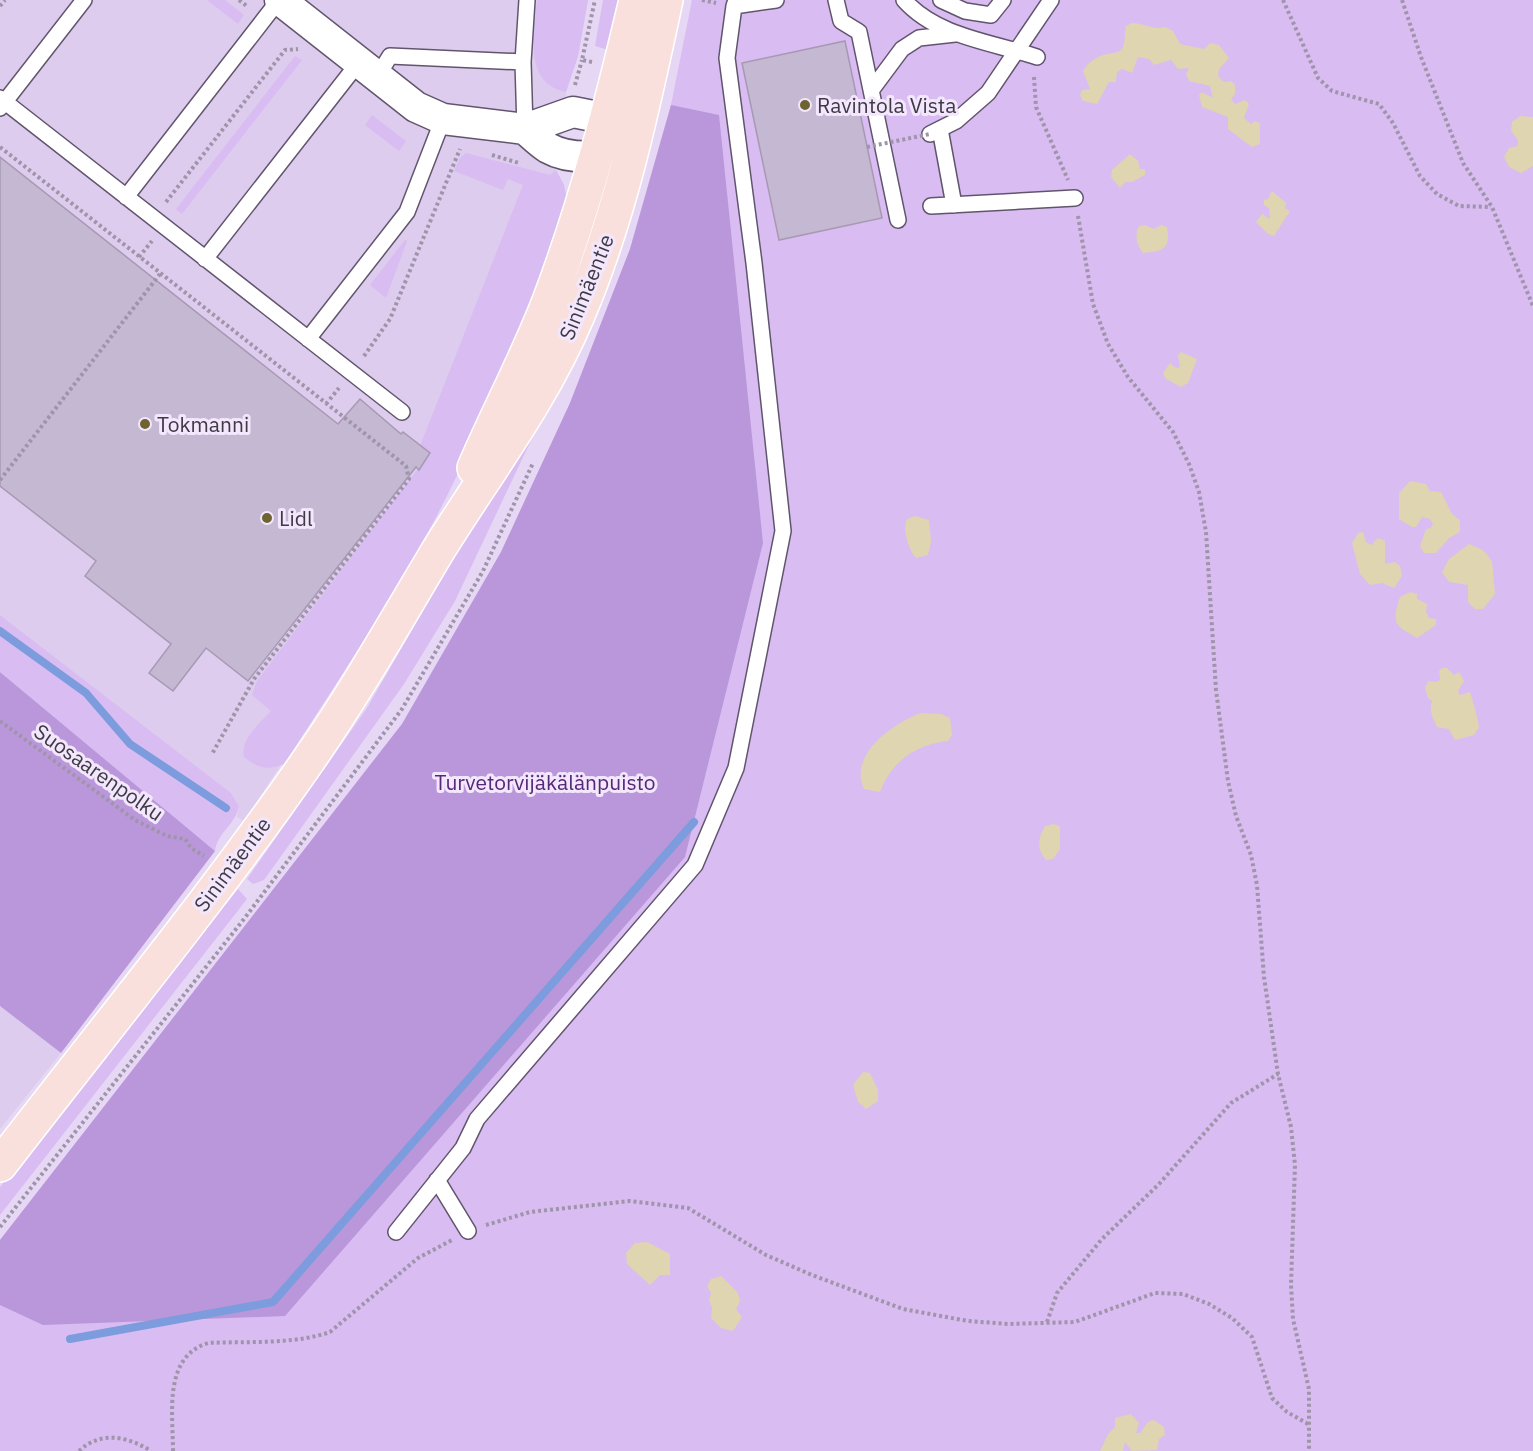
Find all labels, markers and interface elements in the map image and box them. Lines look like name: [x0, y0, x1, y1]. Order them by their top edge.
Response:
place label: Ravintola Vista: [817, 91, 956, 119]
marker: Ravintola Vista: [798, 98, 812, 112]
street label: Sinimäentie: [552, 230, 620, 344]
place label: Tokmanni: [157, 410, 249, 438]
marker: Tokmanni: [138, 417, 152, 431]
place label: Lidl: [279, 504, 313, 532]
marker: Lidl: [260, 511, 274, 525]
street label: Suosaarenpolku: [29, 717, 169, 827]
park label: Turvetorvijäkälänpuisto: [434, 768, 656, 796]
street label: Sinimäentie: [187, 811, 277, 917]

